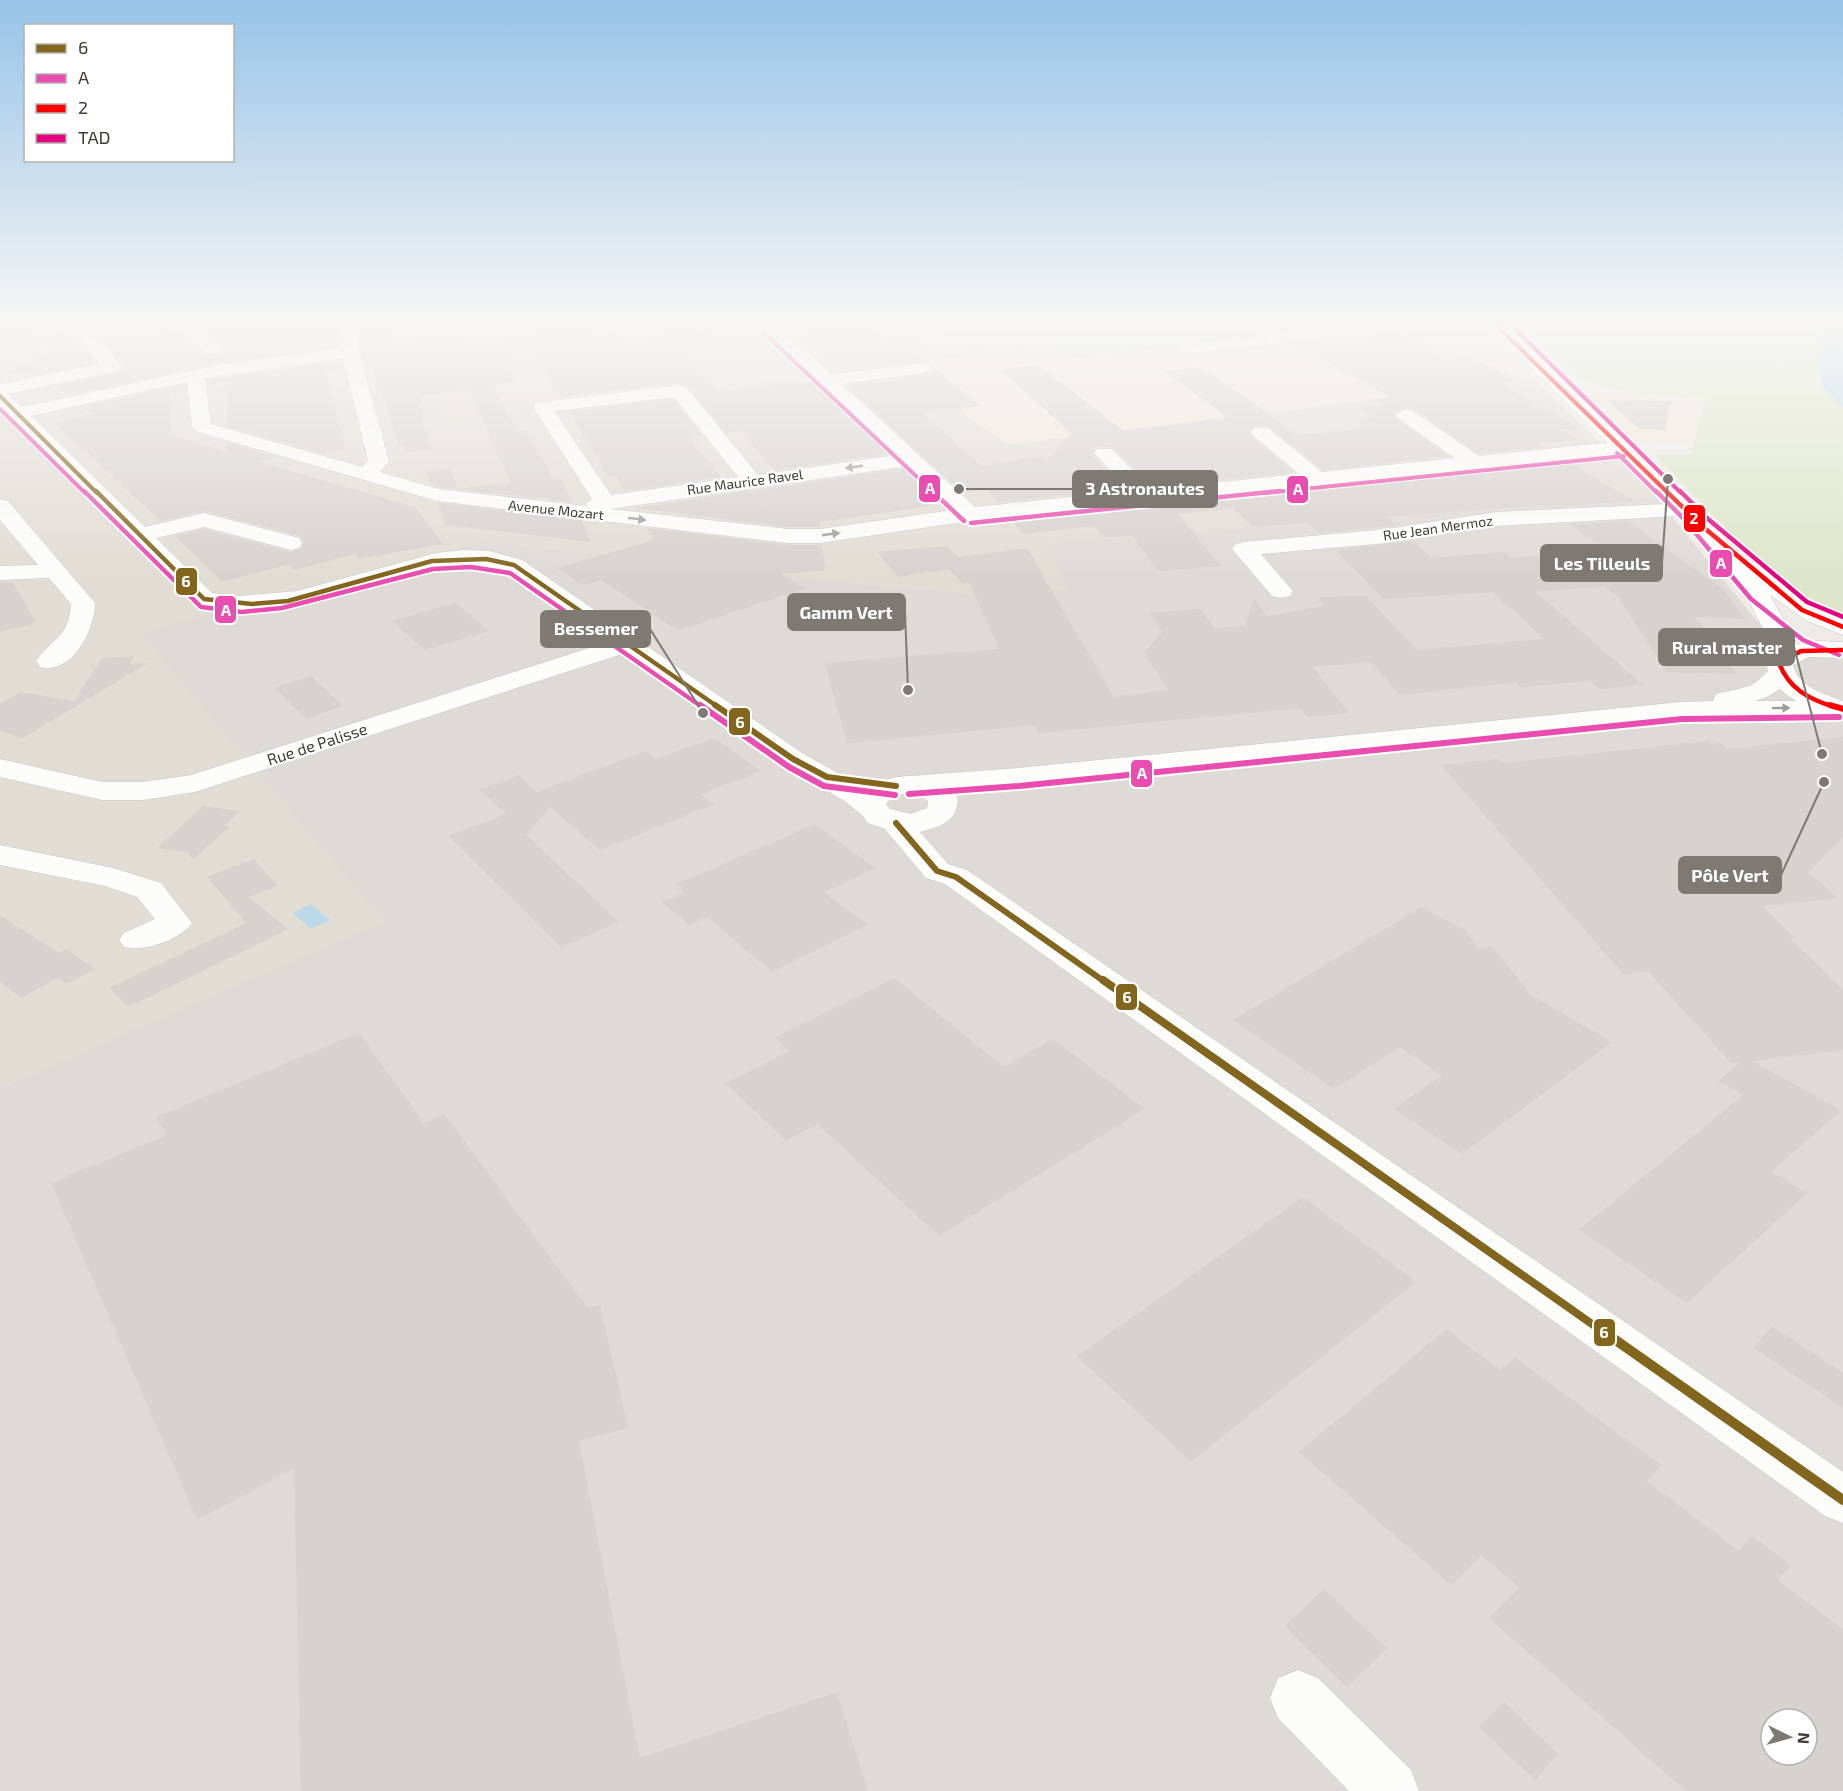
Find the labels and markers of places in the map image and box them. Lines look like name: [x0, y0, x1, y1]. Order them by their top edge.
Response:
callout: 3 Astronautes: [1073, 471, 1217, 507]
callout: Les Tilleuls: [1541, 545, 1662, 581]
callout: Gamm Vert: [788, 594, 905, 630]
callout: Bessemer: [541, 611, 650, 647]
callout: Rural master: [1659, 629, 1794, 665]
callout: Pôle Vert: [1679, 857, 1781, 893]

